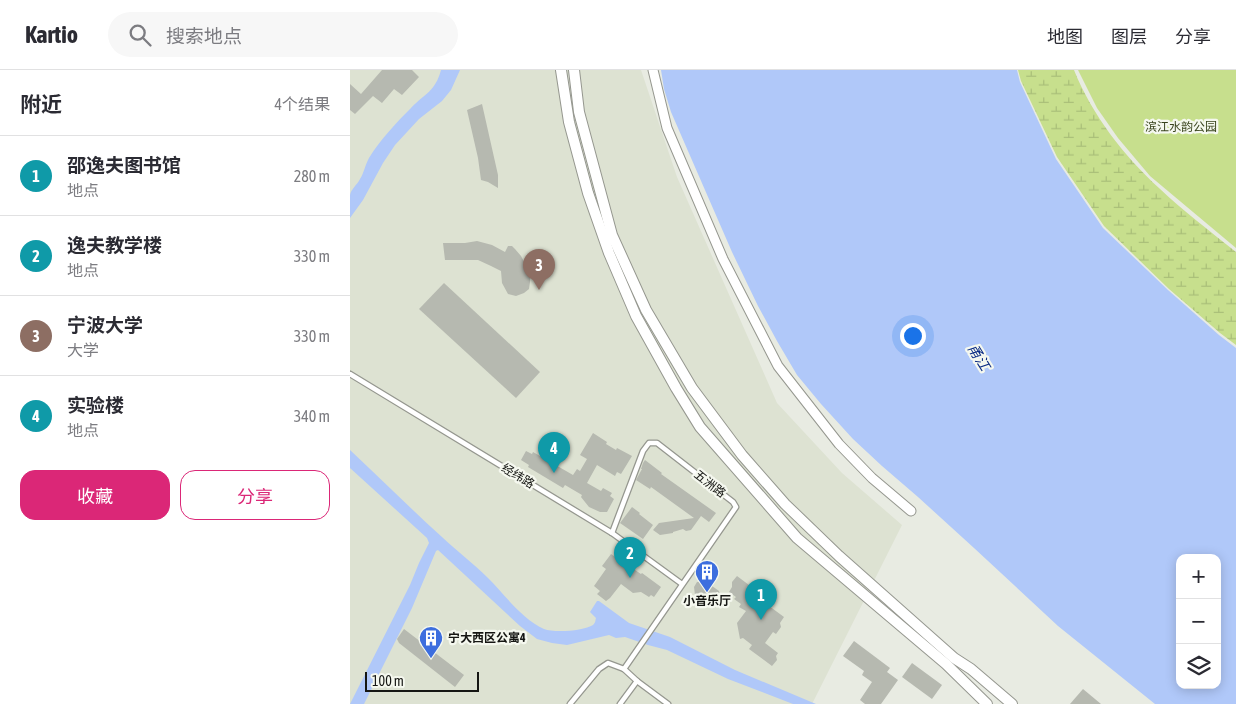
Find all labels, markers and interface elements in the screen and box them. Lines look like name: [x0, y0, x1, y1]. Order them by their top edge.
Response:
search box: [108, 12, 458, 57]
text: Kartio: [25, 21, 78, 48]
icon: search: [126, 21, 154, 49]
text: 搜索地点: [166, 25, 242, 47]
text: 地图: [1047, 26, 1083, 47]
text: 图层: [1111, 26, 1147, 47]
text: 分享: [1175, 26, 1211, 47]
text: 附近: [20, 92, 62, 116]
text: 4个结果: [274, 95, 330, 113]
park label: 滨江水韵公园: [1145, 120, 1217, 134]
text: 邵逸夫图书馆: [67, 154, 181, 176]
text: 1: [32, 167, 40, 185]
text: 280 m: [294, 167, 330, 185]
text: 地点: [67, 181, 99, 199]
text: 逸夫教学楼: [67, 234, 162, 256]
text: 2: [32, 247, 40, 265]
text: 330 m: [294, 247, 330, 265]
pin: 3: [523, 249, 555, 290]
text: 地点: [67, 261, 99, 279]
text: 宁波大学: [67, 314, 143, 336]
your location: [900, 323, 926, 349]
text: 3: [32, 327, 40, 345]
text: 330 m: [294, 327, 330, 345]
text: 大学: [67, 341, 99, 359]
water label: 甬江: [965, 341, 994, 375]
text: 实验楼: [67, 394, 124, 416]
text: 4: [32, 407, 40, 425]
text: 340 m: [294, 407, 330, 425]
text: 地点: [67, 421, 99, 439]
pin: 4: [538, 432, 570, 473]
street label: 经纬路: [499, 461, 537, 491]
street label: 五洲路: [692, 467, 728, 501]
button: 收藏: [20, 470, 170, 520]
button: 分享: [180, 470, 330, 520]
pin: 2: [614, 537, 646, 578]
map controls: [1176, 554, 1221, 689]
button: +: [1176, 554, 1221, 599]
building icon: 小音乐厅: [694, 559, 720, 593]
pin: 1: [745, 579, 777, 620]
place label: 小音乐厅: [683, 594, 731, 608]
button: −: [1176, 599, 1221, 644]
building icon: 宁大西区公寓4: [418, 625, 444, 659]
place label: 宁大西区公寓4: [448, 631, 526, 645]
button: layers: [1176, 644, 1221, 689]
scale bar: [365, 669, 479, 692]
text: 100 m: [372, 673, 404, 689]

